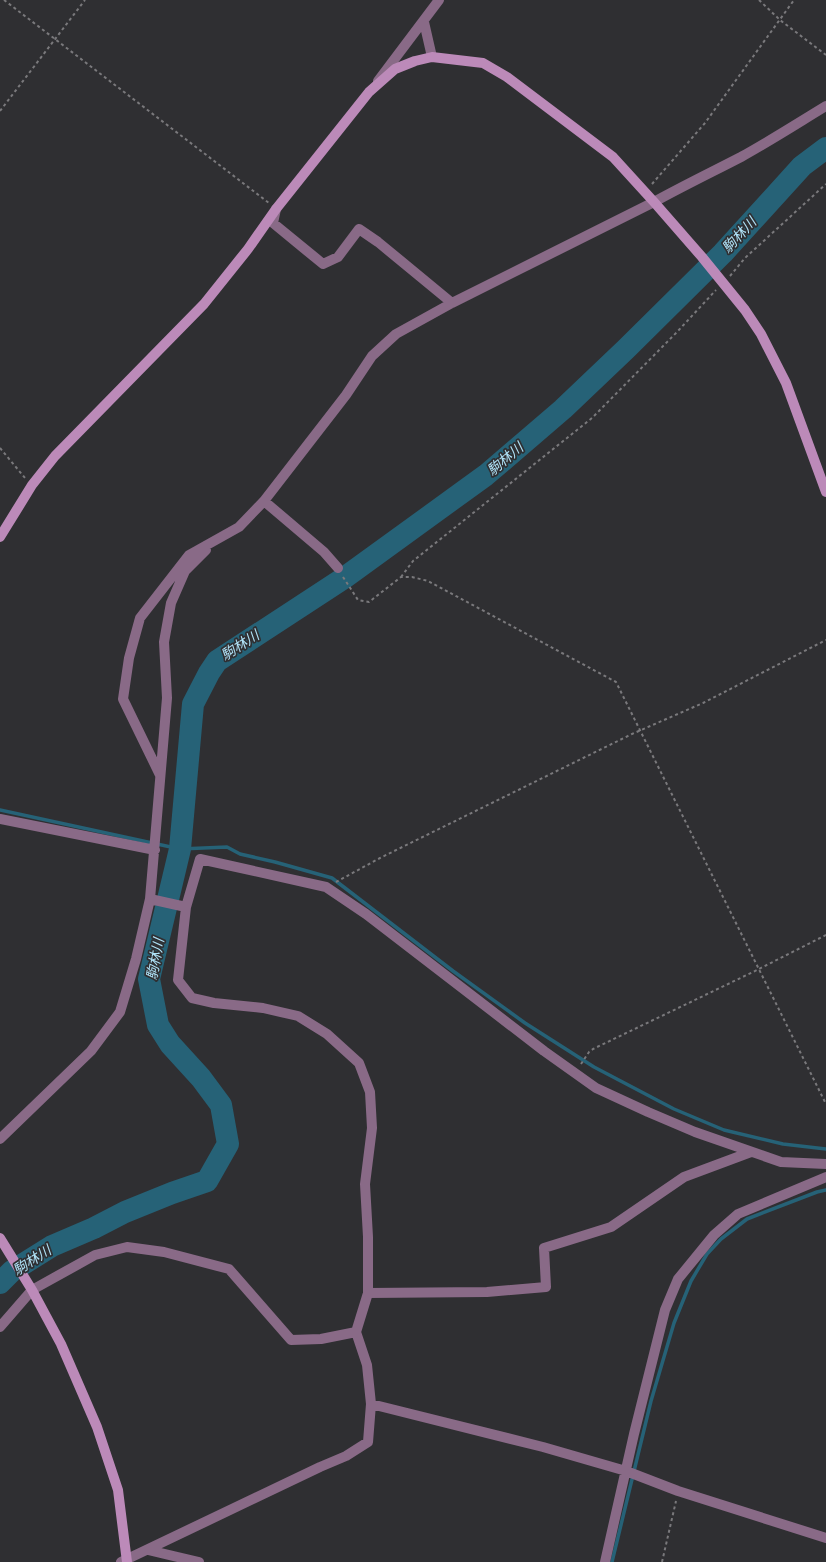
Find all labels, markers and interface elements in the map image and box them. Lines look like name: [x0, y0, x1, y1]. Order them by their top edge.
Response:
water label: 駒林川: [718, 212, 762, 257]
water label: 駒林川: [483, 437, 529, 480]
water label: 駒林川: [217, 625, 265, 665]
water label: 駒林川: [142, 935, 169, 981]
water label: 駒林川: [9, 1240, 57, 1280]

